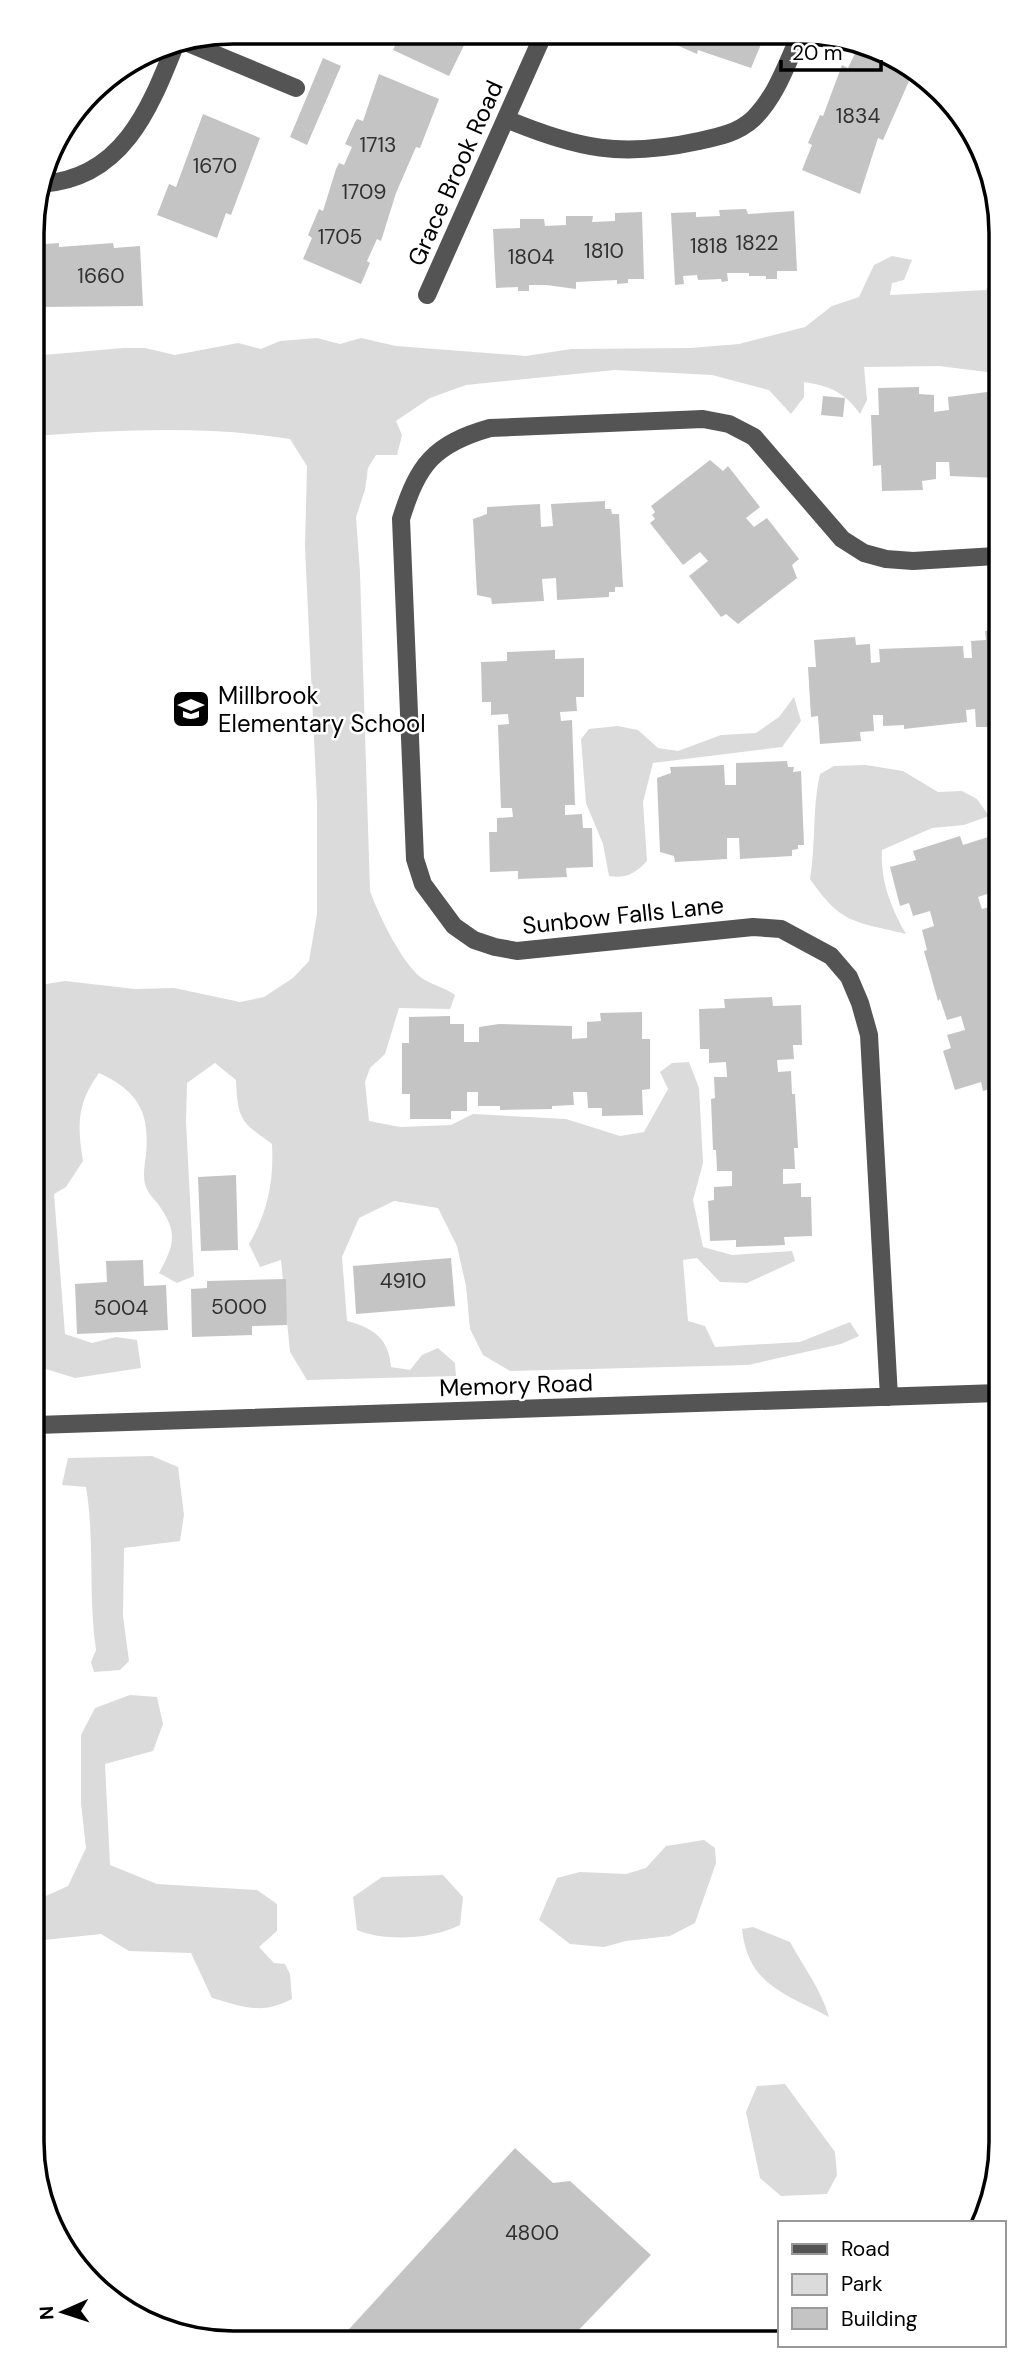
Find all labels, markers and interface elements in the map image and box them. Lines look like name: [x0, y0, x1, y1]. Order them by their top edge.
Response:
scale bar: [781, 28, 881, 72]
text: 20 m: [792, 39, 843, 67]
street label: Grace Brook Road: [400, 76, 510, 270]
house number: 1834: [836, 102, 880, 130]
house number: 1713: [360, 131, 396, 159]
house number: 1670: [193, 152, 237, 180]
house number: 1709: [341, 178, 387, 206]
house number: 1705: [318, 223, 362, 251]
house number: 1822: [735, 229, 779, 257]
house number: 1818: [690, 232, 728, 260]
house number: 1810: [584, 237, 624, 265]
house number: 1804: [508, 243, 554, 271]
house number: 1660: [77, 262, 125, 290]
place label: Millbrook Elementary School: [218, 680, 426, 739]
school or university icon: Millbrook Elementary School: [170, 688, 212, 730]
street label: Sunbow Falls Lane: [521, 889, 725, 941]
house number: 4910: [380, 1267, 426, 1295]
house number: 5000: [211, 1293, 267, 1321]
house number: 5004: [94, 1294, 148, 1322]
street label: Memory Road: [439, 1367, 593, 1403]
house number: 4800: [505, 2219, 559, 2247]
legend: [778, 2221, 1005, 2347]
text: Road: [841, 2235, 890, 2263]
text: Park: [841, 2270, 883, 2298]
north arrow: [28, 2277, 98, 2347]
text: N: [34, 2305, 59, 2320]
text: Building: [841, 2305, 918, 2333]

